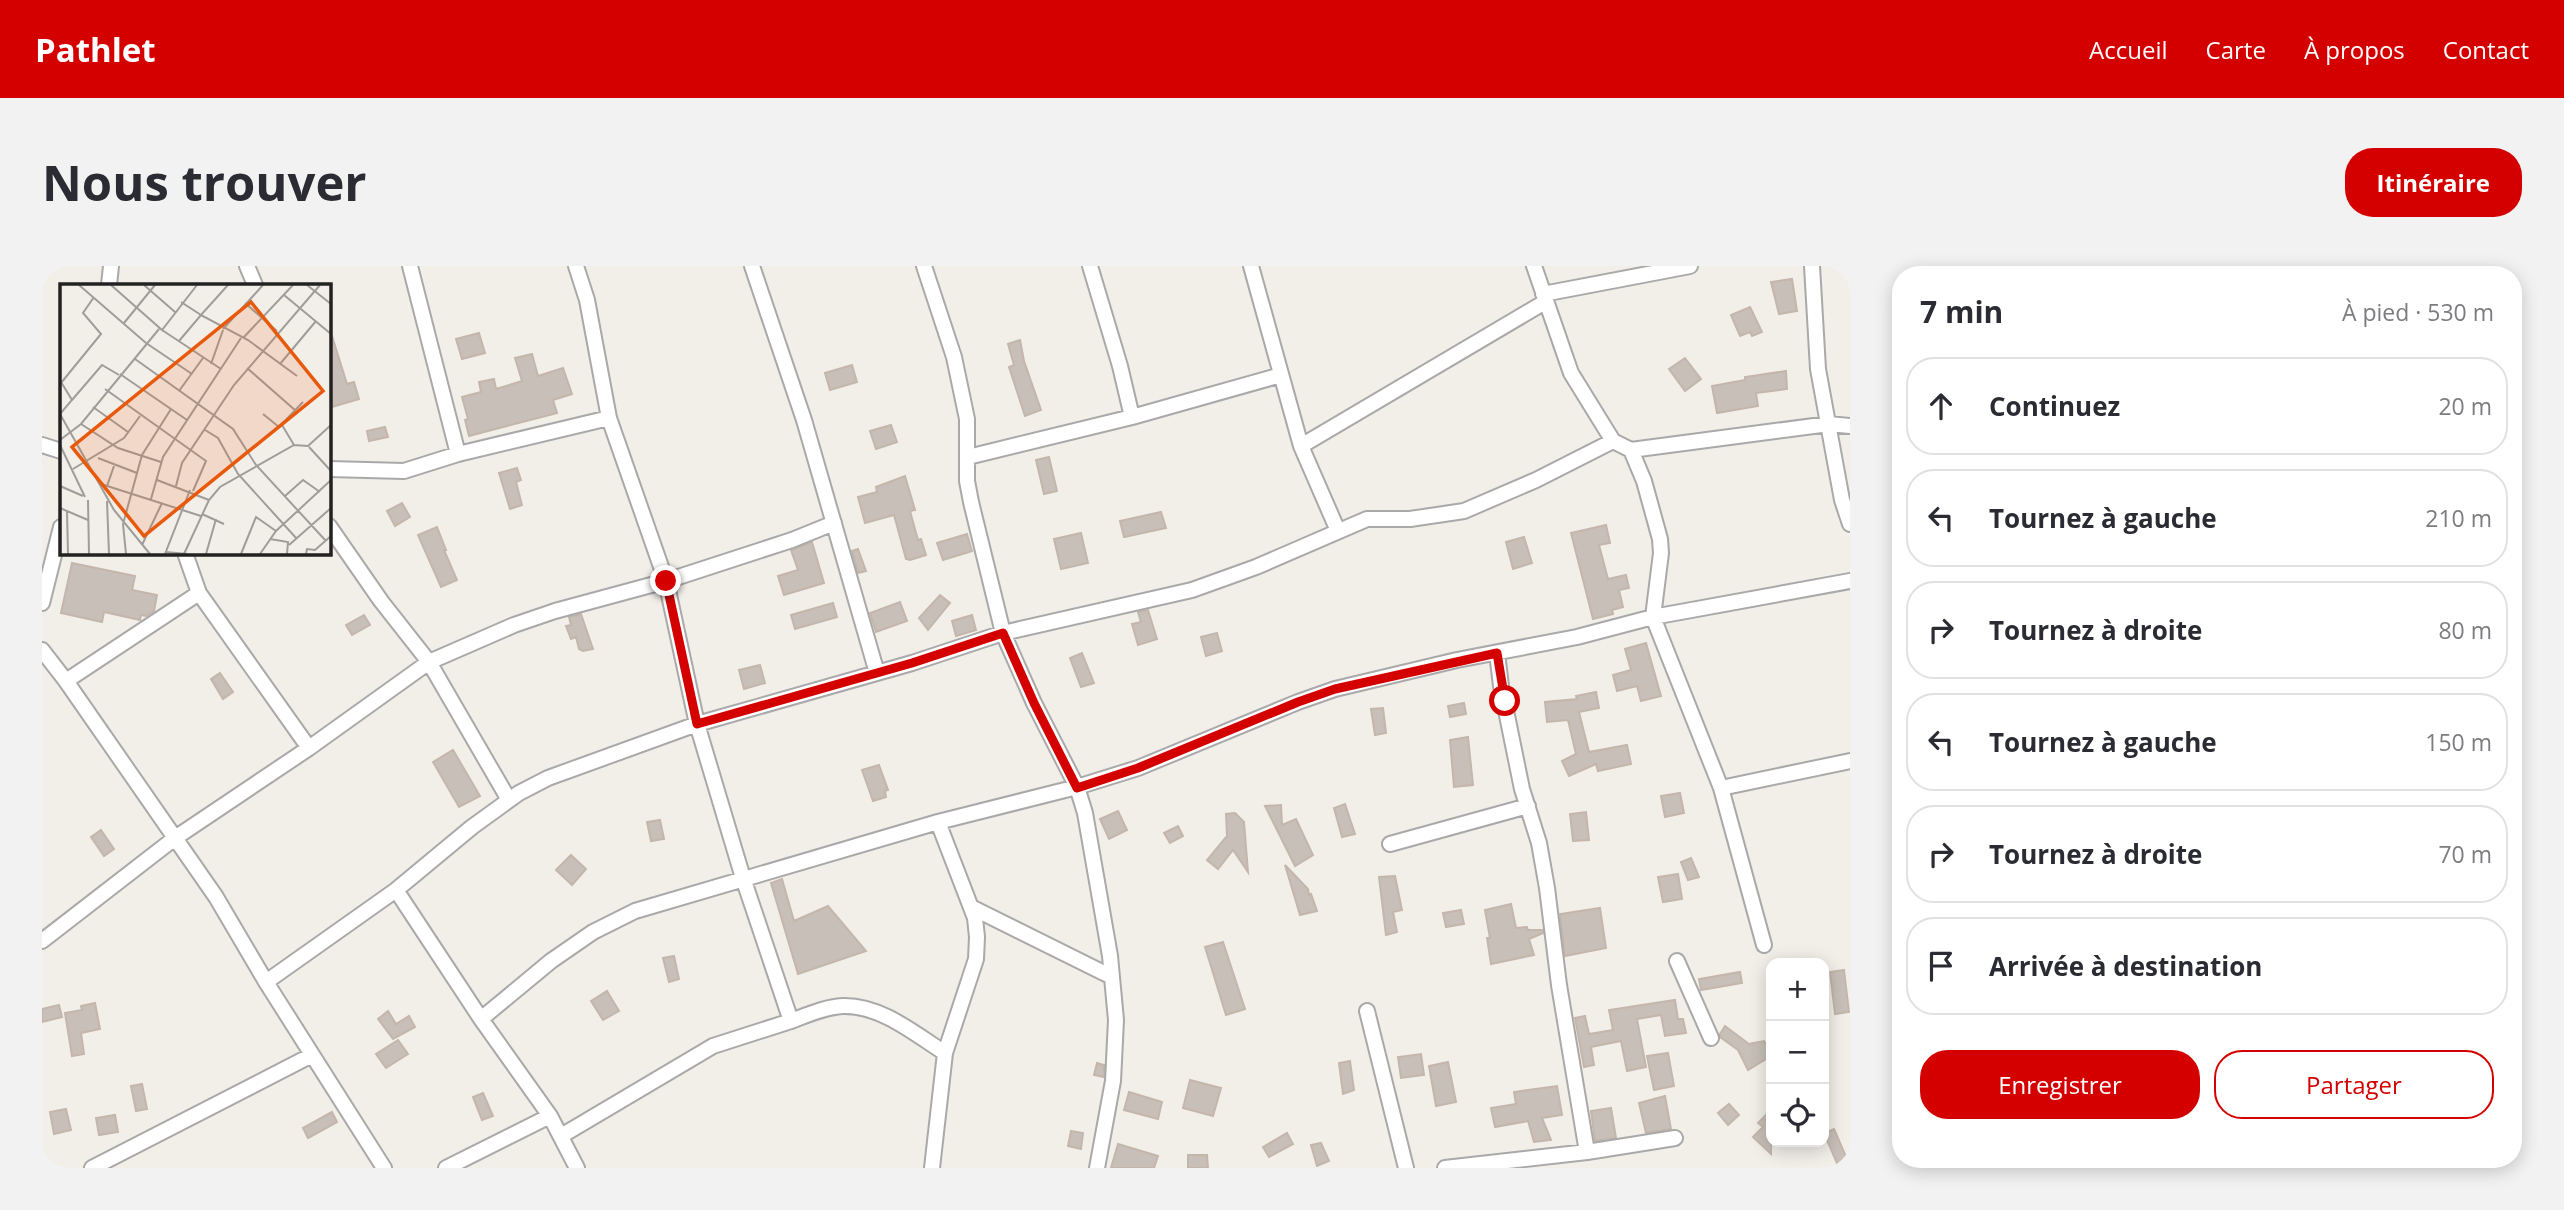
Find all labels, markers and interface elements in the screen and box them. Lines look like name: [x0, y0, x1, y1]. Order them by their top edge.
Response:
text: Pathlet: [35, 27, 156, 72]
text: Accueil: [2089, 33, 2168, 66]
text: Carte: [2206, 33, 2266, 66]
text: À propos: [2304, 33, 2405, 66]
text: Contact: [2443, 33, 2529, 66]
button: Itinéraire: [2345, 148, 2522, 217]
text: Nous trouver: [42, 149, 367, 215]
inset map: [60, 284, 331, 555]
text: 7 min: [1920, 291, 2003, 332]
text: À pied · 530 m: [2342, 296, 2494, 328]
icon: ahead: [1922, 387, 1960, 425]
text: Continuez: [1989, 388, 2120, 424]
text: 20 m: [2438, 390, 2492, 422]
icon: left: [1922, 499, 1960, 537]
text: Tournez à gauche: [1989, 500, 2217, 536]
text: 210 m: [2425, 502, 2492, 534]
route end: [650, 565, 681, 596]
icon: right: [1922, 611, 1960, 649]
text: Tournez à droite: [1989, 612, 2202, 648]
text: 80 m: [2438, 614, 2492, 646]
route start: [1489, 685, 1520, 716]
icon: left: [1922, 723, 1960, 761]
text: Tournez à gauche: [1989, 724, 2217, 760]
text: 150 m: [2425, 726, 2492, 758]
icon: right: [1922, 835, 1960, 873]
text: Tournez à droite: [1989, 836, 2202, 872]
text: 70 m: [2438, 838, 2492, 870]
icon: arrive: [1922, 947, 1960, 985]
text: Arrivée à destination: [1989, 948, 2262, 984]
map controls: [1766, 958, 1829, 1147]
button: +: [1766, 958, 1829, 1021]
button: −: [1766, 1021, 1829, 1084]
button: Enregistrer: [1920, 1050, 2200, 1119]
button: Partager: [2214, 1050, 2494, 1119]
button: locate: [1766, 1084, 1829, 1147]

